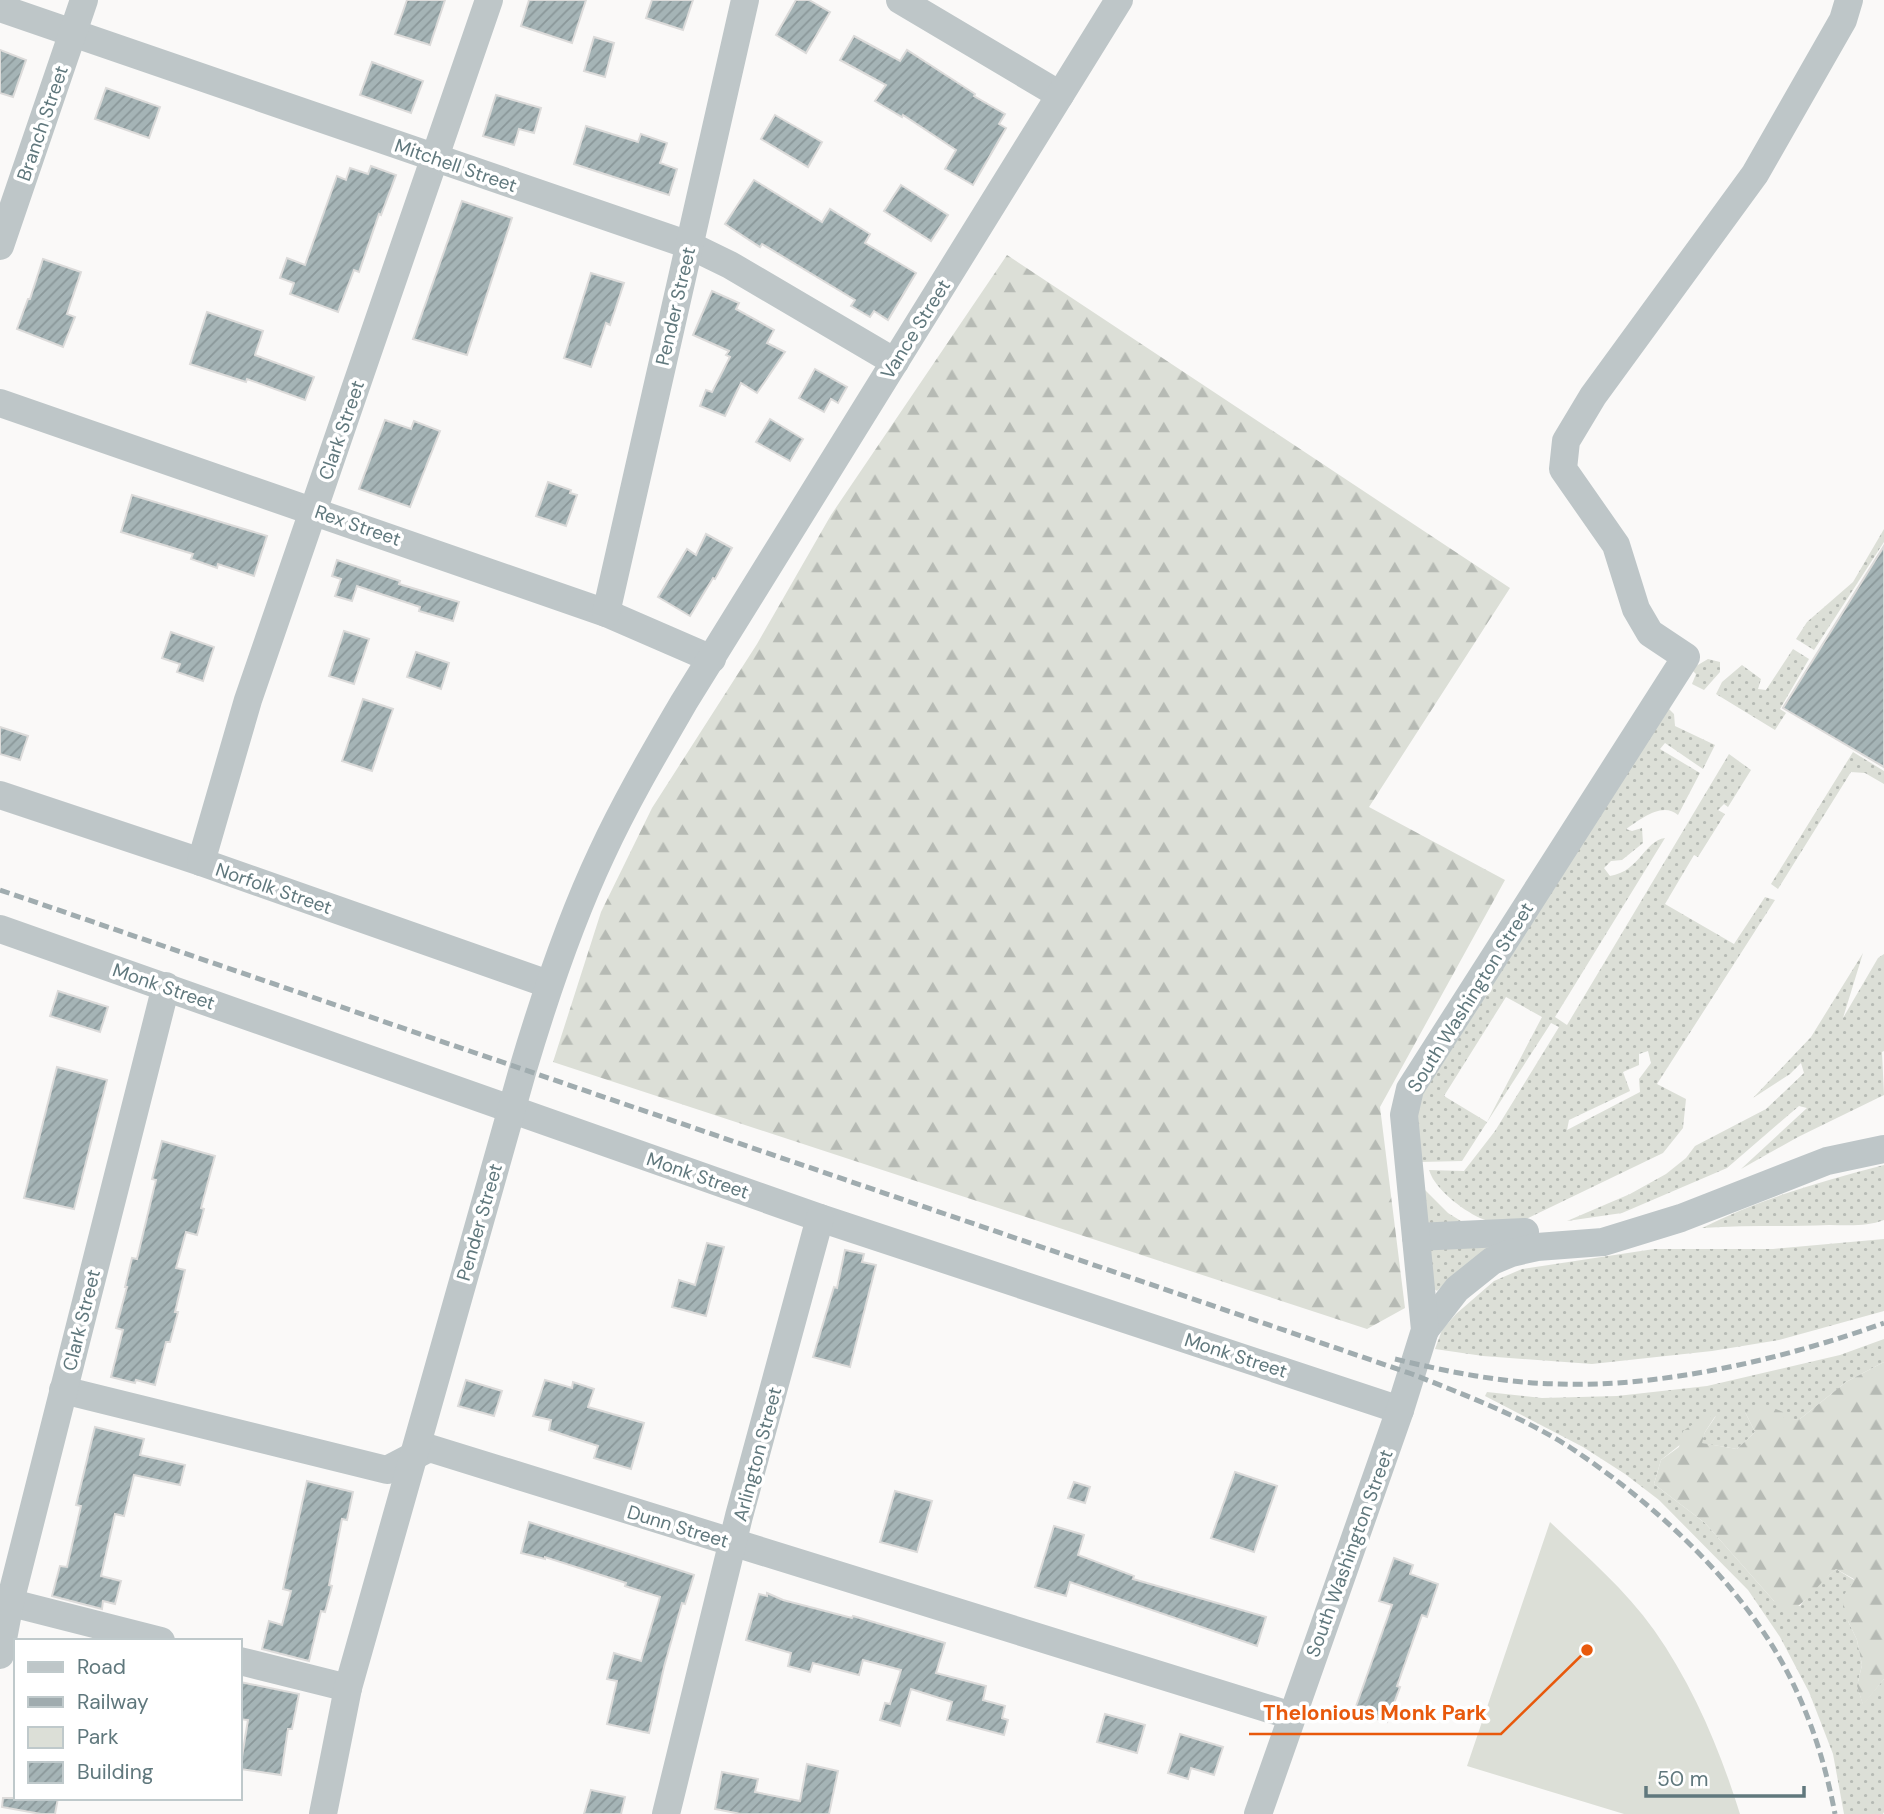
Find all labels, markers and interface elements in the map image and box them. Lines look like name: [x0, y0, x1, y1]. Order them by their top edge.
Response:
street label: Branch Street: [11, 62, 74, 184]
street label: Mitchell Street: [391, 133, 520, 198]
street label: Pender Street: [650, 244, 701, 368]
street label: Vance Street: [875, 275, 956, 384]
street label: Clark Street: [313, 377, 370, 483]
street label: Rex Street: [311, 499, 404, 552]
street label: Norfolk Street: [212, 857, 335, 920]
street label: South Washington Street: [1402, 898, 1539, 1097]
street label: Monk Street: [109, 957, 218, 1016]
street label: Monk Street: [643, 1146, 752, 1205]
street label: Pender Street: [451, 1161, 508, 1284]
street label: Clark Street: [57, 1267, 106, 1373]
street label: Monk Street: [1181, 1327, 1290, 1384]
street label: Arlington Street: [728, 1384, 787, 1524]
street label: South Washington Street: [1300, 1446, 1399, 1660]
street label: Dunn Street: [624, 1499, 732, 1554]
legend: [14, 1639, 242, 1800]
text: Road: [77, 1653, 126, 1681]
text: Railway: [77, 1688, 149, 1716]
callout: Thelonious Monk Park: [1249, 1692, 1501, 1734]
text: Thelonious Monk Park: [1263, 1699, 1487, 1727]
text: Park: [77, 1723, 119, 1751]
scale bar: [1646, 1755, 1804, 1799]
text: Building: [77, 1758, 154, 1786]
text: 50 m: [1657, 1765, 1708, 1793]

